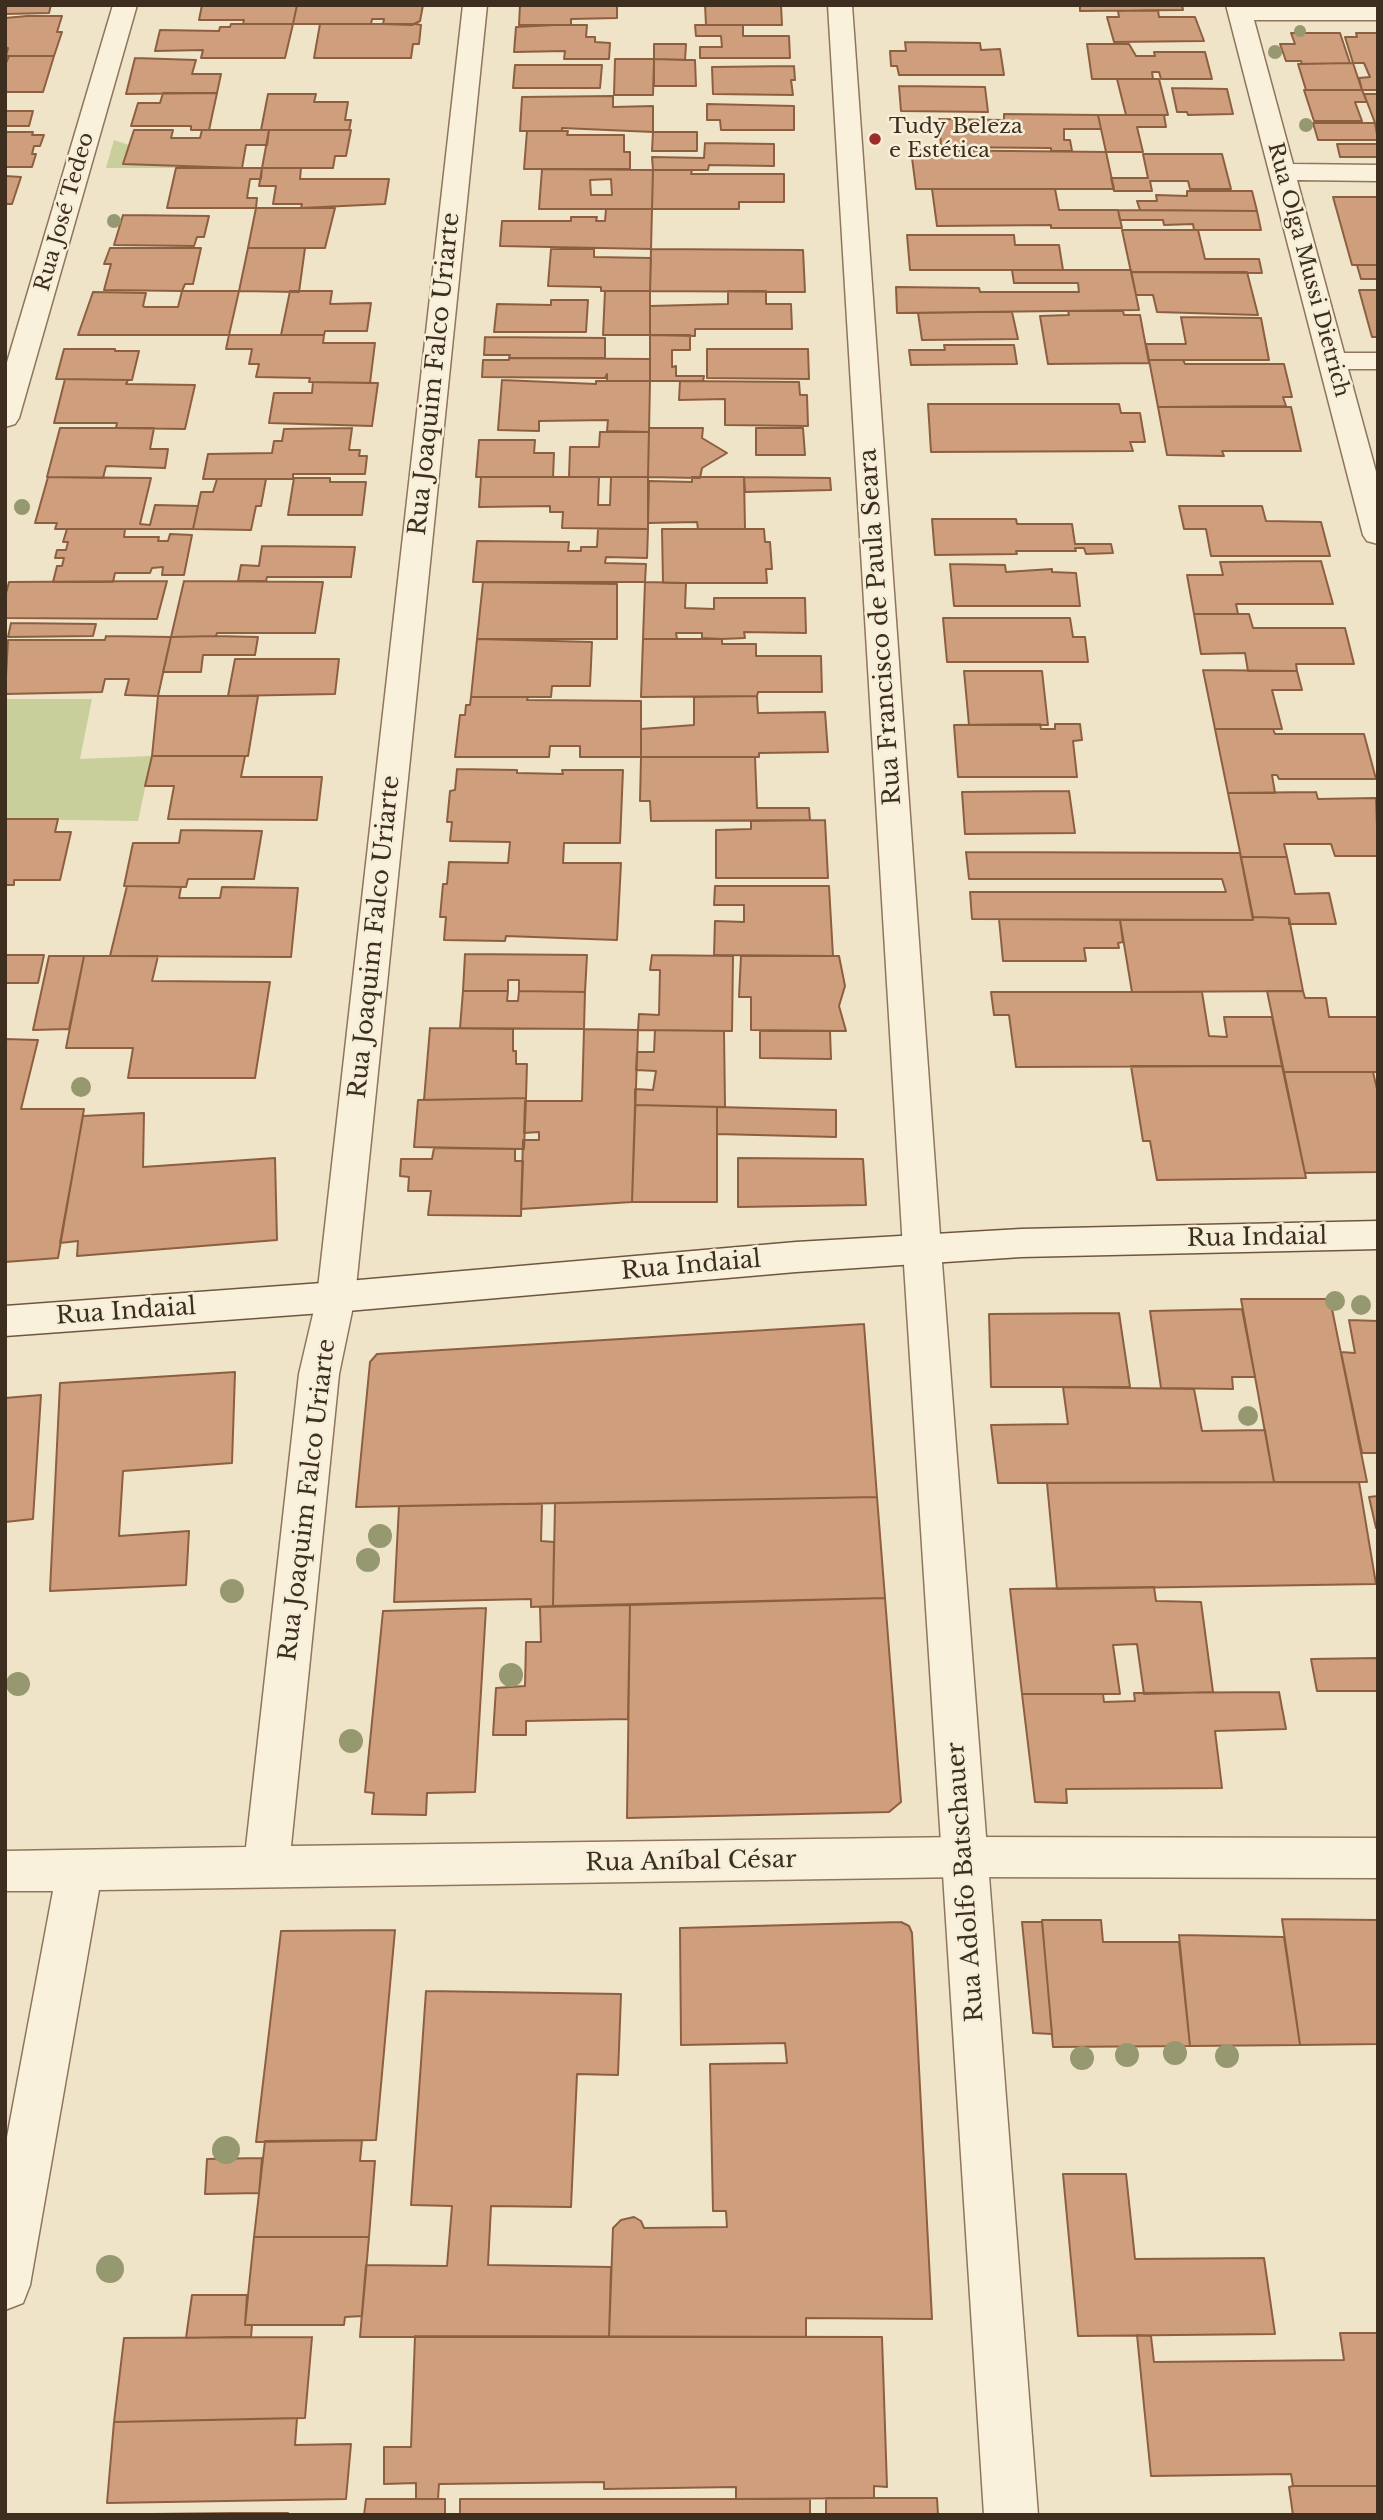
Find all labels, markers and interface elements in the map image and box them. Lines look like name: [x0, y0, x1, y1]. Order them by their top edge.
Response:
place label: Tudy Beleza e Estética: [889, 114, 1023, 164]
street label: Rua José Tedeo: [30, 130, 100, 294]
marker: Tudy Beleza e Estética: [867, 131, 883, 147]
street label: Rua Olga Mussi Dietrich: [1262, 140, 1354, 400]
street label: Rua Joaquim Falco Uriarte: [404, 211, 466, 537]
street label: Rua Francisco de Paula Seara: [854, 448, 908, 806]
street label: Rua Joaquim Falco Uriarte: [344, 774, 406, 1100]
street label: Rua Indaial: [1187, 1222, 1327, 1254]
street label: Rua Indaial: [620, 1246, 762, 1286]
street label: Rua Indaial: [55, 1293, 197, 1331]
street label: Rua Joaquim Falco Uriarte: [274, 1337, 342, 1663]
street label: Rua Adolfo Batschauer: [942, 1741, 990, 2023]
street label: Rua Aníbal César: [585, 1846, 797, 1878]

